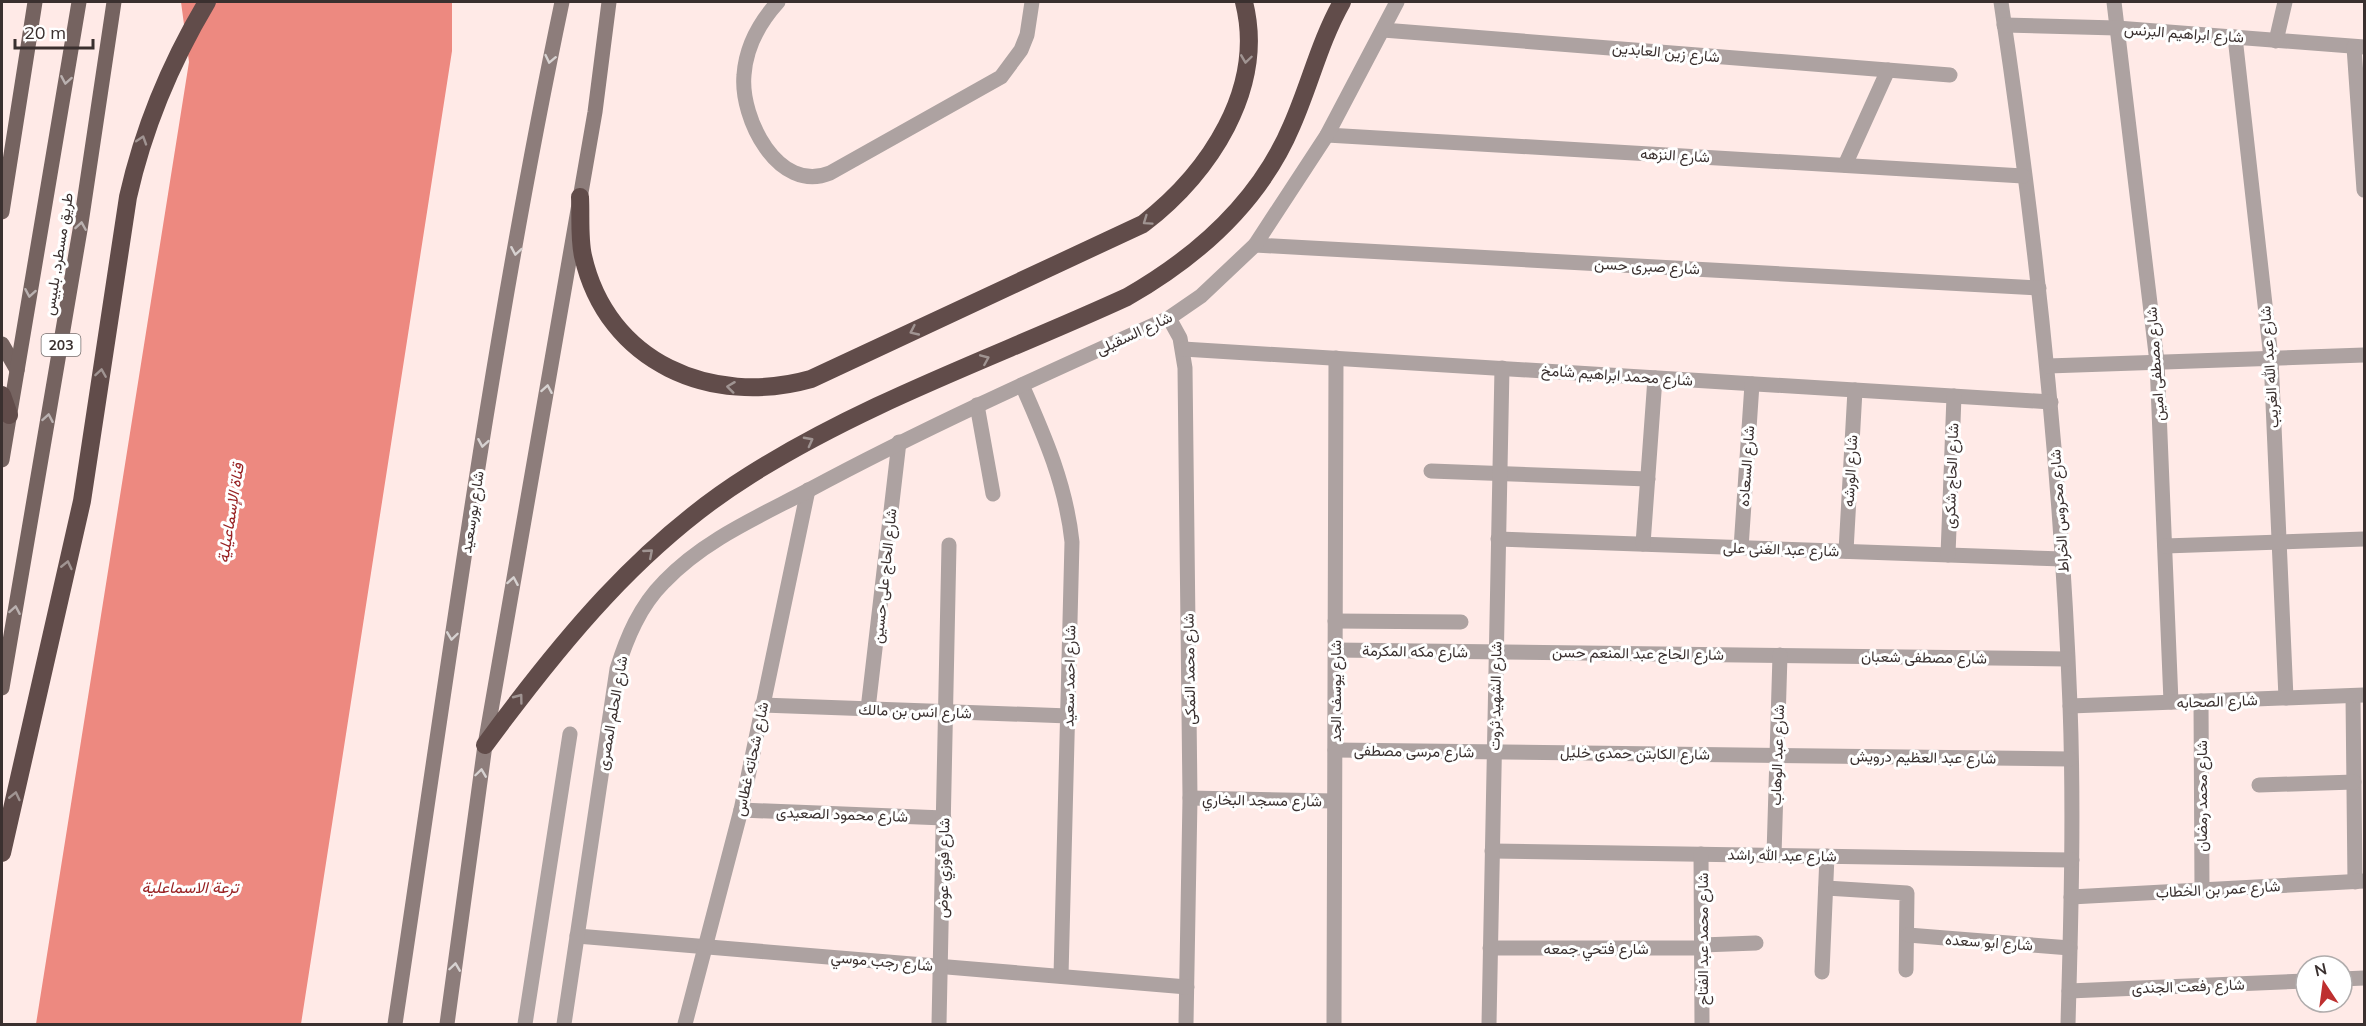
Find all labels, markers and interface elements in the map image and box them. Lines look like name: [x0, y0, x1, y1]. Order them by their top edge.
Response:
scale bar: [15, 12, 93, 50]
street label: شارع ابراهيم البرنس: [2123, 19, 2245, 49]
text: 20 m: [24, 21, 66, 44]
street label: شارع زين العابدين: [1611, 38, 1721, 68]
one-way arrow: [544, 53, 557, 63]
one-way arrow: [1241, 55, 1253, 64]
one-way arrow: [60, 75, 72, 85]
one-way arrow: [135, 135, 148, 146]
street label: شارع النزهه: [1640, 144, 1710, 168]
street label: طريق مسطرد, بلبيس: [39, 191, 78, 317]
one-way arrow: [1143, 213, 1153, 225]
one-way arrow: [74, 221, 86, 230]
one-way arrow: [510, 246, 522, 255]
street label: شارع صبرى حسن: [1594, 254, 1700, 280]
one-way arrow: [24, 288, 36, 298]
street label: شارع عبد الله الغريب: [2255, 305, 2285, 429]
street label: شارع مصطفى امين: [2142, 306, 2170, 422]
street label: شارع السقيلى: [1093, 307, 1176, 361]
one-way arrow: [909, 323, 920, 335]
road number: 203: [42, 334, 80, 356]
one-way arrow: [979, 354, 990, 366]
street label: شارع محمد ابراهيم شامخ: [1540, 360, 1694, 392]
one-way arrow: [95, 368, 107, 378]
one-way arrow: [726, 382, 735, 394]
one-way arrow: [540, 384, 553, 394]
one-way arrow: [42, 413, 54, 423]
street label: شارع الحاج شكرى: [1940, 423, 1964, 529]
street label: شارع السعاده: [1734, 425, 1760, 507]
street label: شارع الورشه: [1839, 434, 1863, 508]
one-way arrow: [802, 437, 813, 448]
one-way arrow: [477, 438, 490, 448]
street label: شارع محروس الخراط: [2045, 448, 2075, 573]
water label: قناة الإسماعيلية: [212, 460, 249, 564]
street label: شارع بورسعيد: [456, 469, 490, 555]
street label: شارع الحاج على حسين: [867, 507, 903, 645]
street label: شارع عبد الغنى على: [1722, 537, 1840, 563]
one-way arrow: [642, 549, 653, 560]
one-way arrow: [60, 560, 73, 570]
one-way arrow: [506, 576, 519, 586]
one-way arrow: [8, 605, 21, 615]
street label: شارع محمد النمكى: [1179, 613, 1201, 725]
street label: شارع احمد سعيد: [1059, 625, 1081, 727]
one-way arrow: [447, 631, 459, 640]
street label: شارع يوسف الجد: [1326, 640, 1347, 742]
street label: شارع مكه المكرمة: [1362, 641, 1468, 663]
street label: شارع الشهيد ثروت: [1485, 641, 1507, 751]
street label: شارع الحاج عبد المنعم حسن: [1552, 642, 1724, 666]
street label: شارع مصطفى شعبان: [1861, 646, 1987, 670]
street label: شارع الحلم المصرى: [593, 654, 633, 772]
street label: شارع الصحابه: [2176, 690, 2258, 714]
one-way arrow: [512, 693, 523, 704]
street label: شارع شحاته غطاس: [730, 700, 774, 818]
street label: شارع انس بن مالك: [858, 700, 972, 724]
street label: شارع عبد الوهاب: [1766, 704, 1790, 806]
street label: شارع مرسى مصطفى: [1354, 740, 1475, 764]
street label: شارع محمد رمضان: [2192, 740, 2213, 852]
street label: شارع الكابتن حمدى خليل: [1560, 742, 1710, 766]
street label: شارع عبد العظيم درويش: [1850, 746, 1996, 770]
one-way arrow: [474, 769, 486, 778]
street label: شارع مسجد البخاري: [1202, 789, 1322, 815]
one-way arrow: [8, 791, 21, 801]
street label: شارع محمود الصعيدى: [776, 802, 908, 828]
street label: شارع فوزي عوض: [933, 817, 957, 918]
street label: شارع عبد الله راشد: [1727, 845, 1837, 867]
street label: شارع محمد عبد الفتاح: [1693, 872, 1714, 1005]
street label: شارع عمر بن الخطاب: [2155, 876, 2281, 904]
water label: ترعة الاسماعلية: [142, 877, 241, 898]
street label: شارع ابو سعده: [1944, 929, 2034, 957]
street label: شارع فتحي جمعه: [1543, 939, 1649, 962]
street label: شارع رجب موسي: [830, 947, 934, 979]
north arrow: [2294, 954, 2354, 1014]
text: N: [2312, 958, 2329, 980]
one-way arrow: [448, 962, 461, 971]
street label: شارع رفعت الجندى: [2131, 975, 2245, 999]

